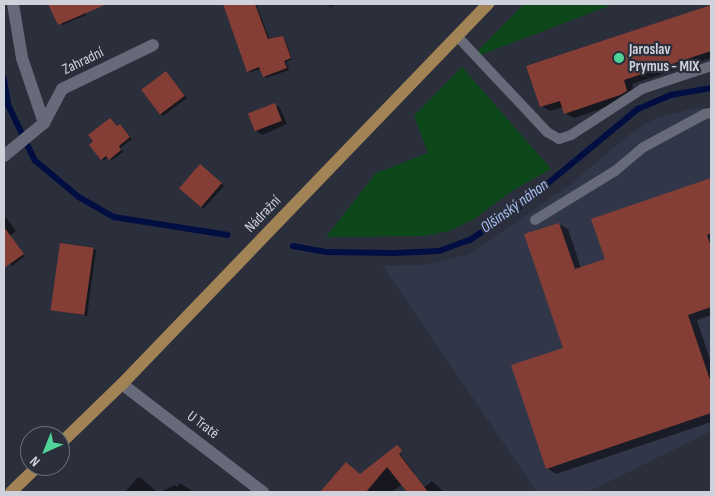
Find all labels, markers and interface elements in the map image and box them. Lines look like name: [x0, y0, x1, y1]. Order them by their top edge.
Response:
place label: Jaroslav Prymus - MIX: [629, 40, 699, 75]
street label: Zahradní: [59, 43, 107, 79]
marker: Jaroslav Prymus - MIX: [613, 52, 625, 64]
water label: Olšinský náhon: [477, 176, 553, 238]
street label: Nádražní: [241, 192, 285, 236]
street label: U Tratě: [184, 407, 222, 443]
north arrow: [20, 426, 70, 476]
text: N: [26, 453, 44, 470]

